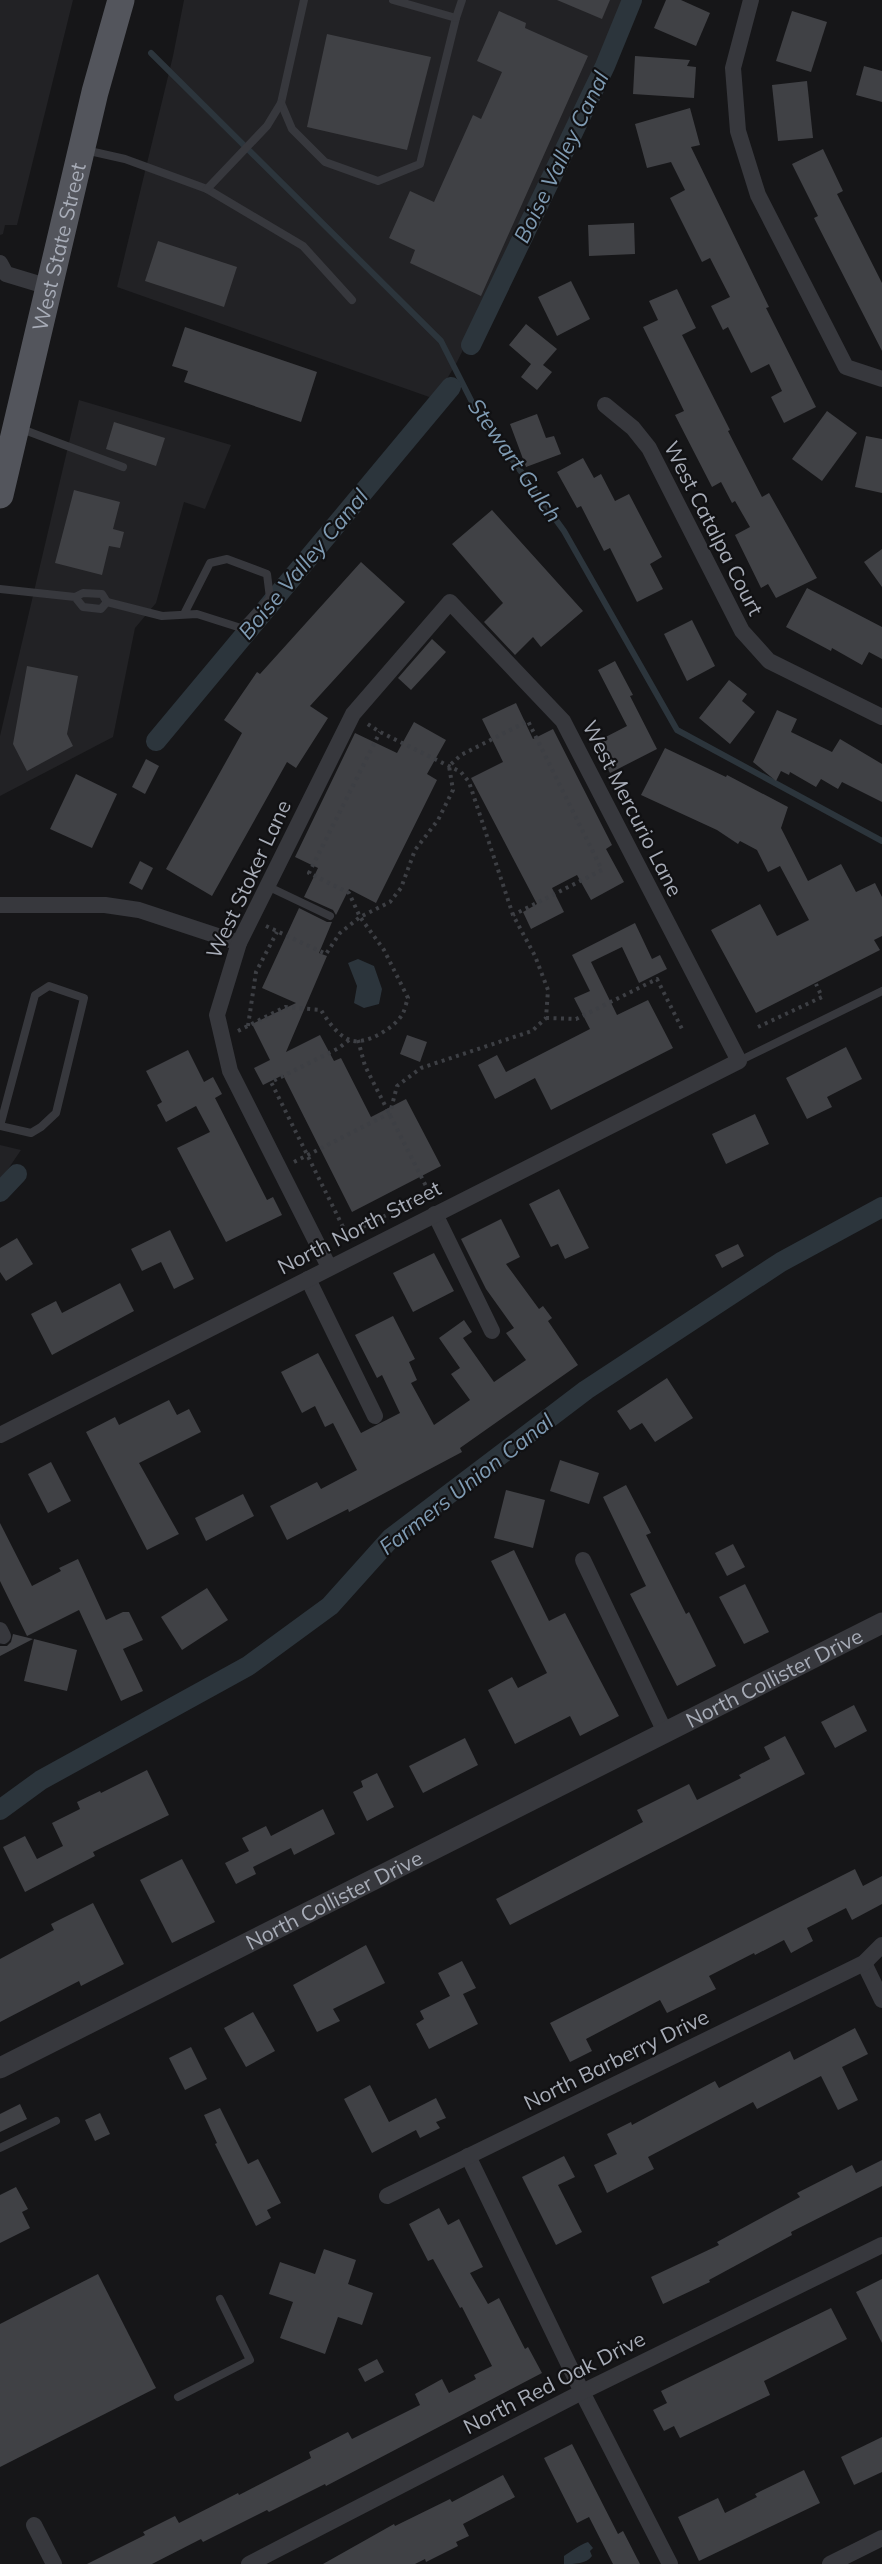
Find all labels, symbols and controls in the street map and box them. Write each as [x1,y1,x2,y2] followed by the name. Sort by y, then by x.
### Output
[507,66,615,247] water label: Boise Valley Canal
[26,160,91,334] street label: West State Street
[462,393,568,527] water label: Stewart Gulch
[659,436,769,620] street label: West Catalpa Court
[232,483,375,645] water label: Boise Valley Canal
[577,716,689,900] street label: West Mercurio Lane
[200,796,296,962] street label: West Stoker Lane
[273,1175,445,1279] street label: North North Street
[373,1407,559,1561] water label: Farmers Union Canal
[681,1622,867,1733] street label: North Collister Drive
[241,1844,427,1955] street label: North Collister Drive
[519,2003,713,2115] street label: North Barberry Drive
[459,2325,649,2439] street label: North Red Oak Drive

